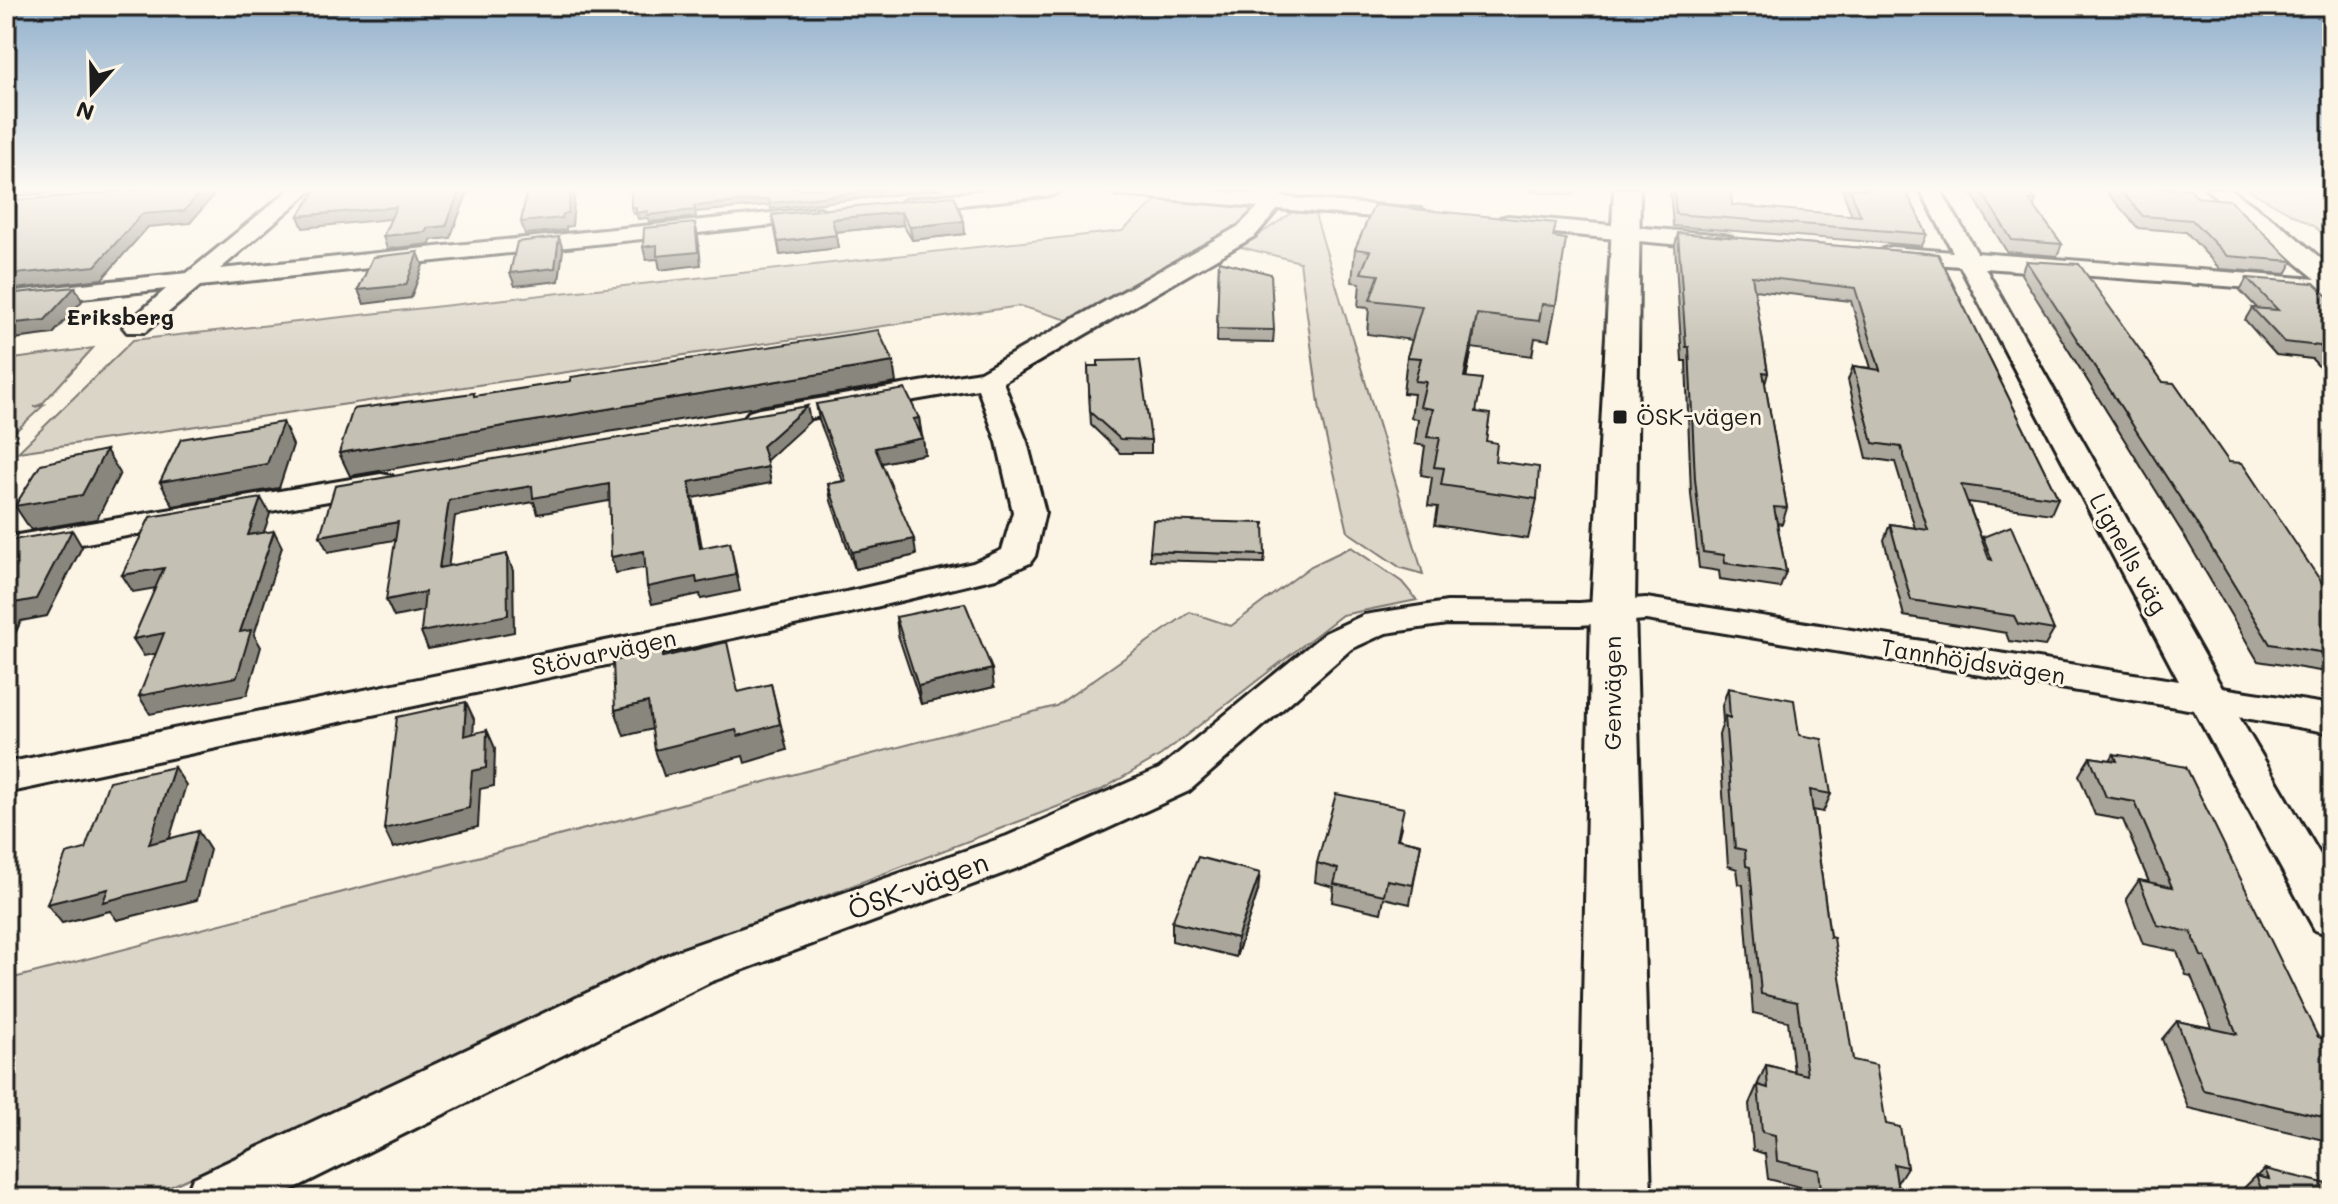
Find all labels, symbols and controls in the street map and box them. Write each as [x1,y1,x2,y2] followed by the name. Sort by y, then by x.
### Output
[52,52,132,132] north arrow
[72,95,98,128] text: N
[66,302,174,331] district label: Eriksberg
[1636,400,1762,431] place label: ÖSK-vägen
[1611,408,1629,426] marker: ÖSK-vägen
[2083,487,2175,619] street label: Lignells väg
[529,621,679,682] street label: Stövarvägen
[1879,631,2068,690] street label: Tannhöjdsvägen
[1596,636,1627,750] street label: Genvägen
[842,843,993,927] street label: ÖSK-vägen

